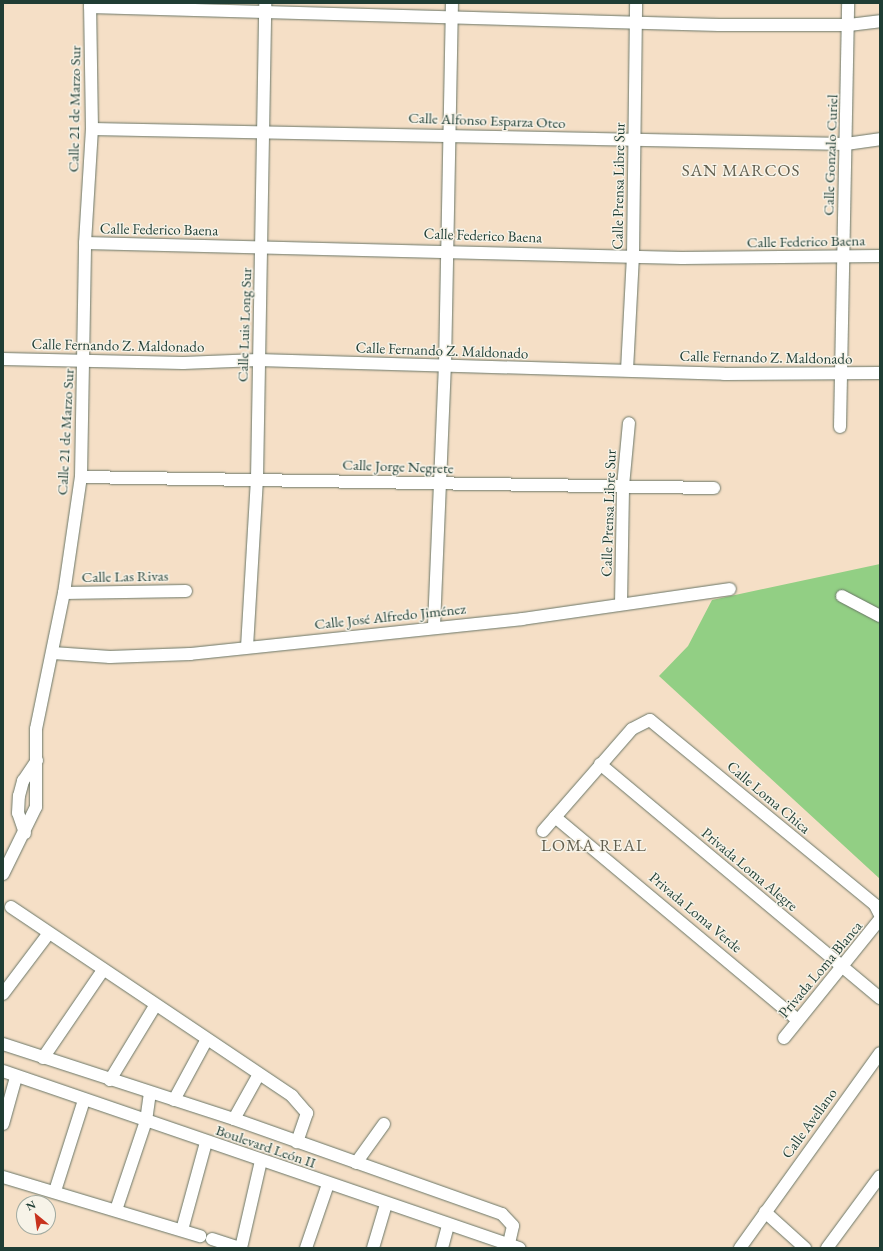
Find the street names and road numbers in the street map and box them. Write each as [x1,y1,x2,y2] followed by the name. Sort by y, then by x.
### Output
[64,46,84,172] street label: Calle 21 de Marzo Sur
[819,94,841,216] street label: Calle Gonzalo Curiel
[408,108,566,132] street label: Calle Alfonso Esparza Oteo
[608,122,628,250] street label: Calle Prensa Libre Sur
[100,219,218,239] street label: Calle Federico Baena
[423,224,543,246] street label: Calle Federico Baena
[747,231,865,251] street label: Calle Federico Baena
[233,268,255,382] street label: Calle Luis Long Sur
[31,334,205,356] street label: Calle Fernando Z. Maldonado
[355,338,529,362] street label: Calle Fernando Z. Maldonado
[679,346,853,368] street label: Calle Fernando Z. Maldonado
[53,368,77,496] street label: Calle 21 de Marzo Sur
[597,449,619,577] street label: Calle Prensa Libre Sur
[342,455,454,477] street label: Calle Jorge Negrete
[81,566,169,586] street label: Calle Las Rivas
[313,599,467,633] street label: Calle José Alfredo Jiménez
[724,757,814,837] street label: Calle Loma Chica
[698,824,802,914] street label: Privada Loma Alegre
[646,868,746,956] street label: Privada Loma Verde
[774,917,866,1021] street label: Privada Loma Blanca
[777,1084,841,1162] street label: Calle Avellano
[214,1120,318,1172] street label: Boulevard León II

